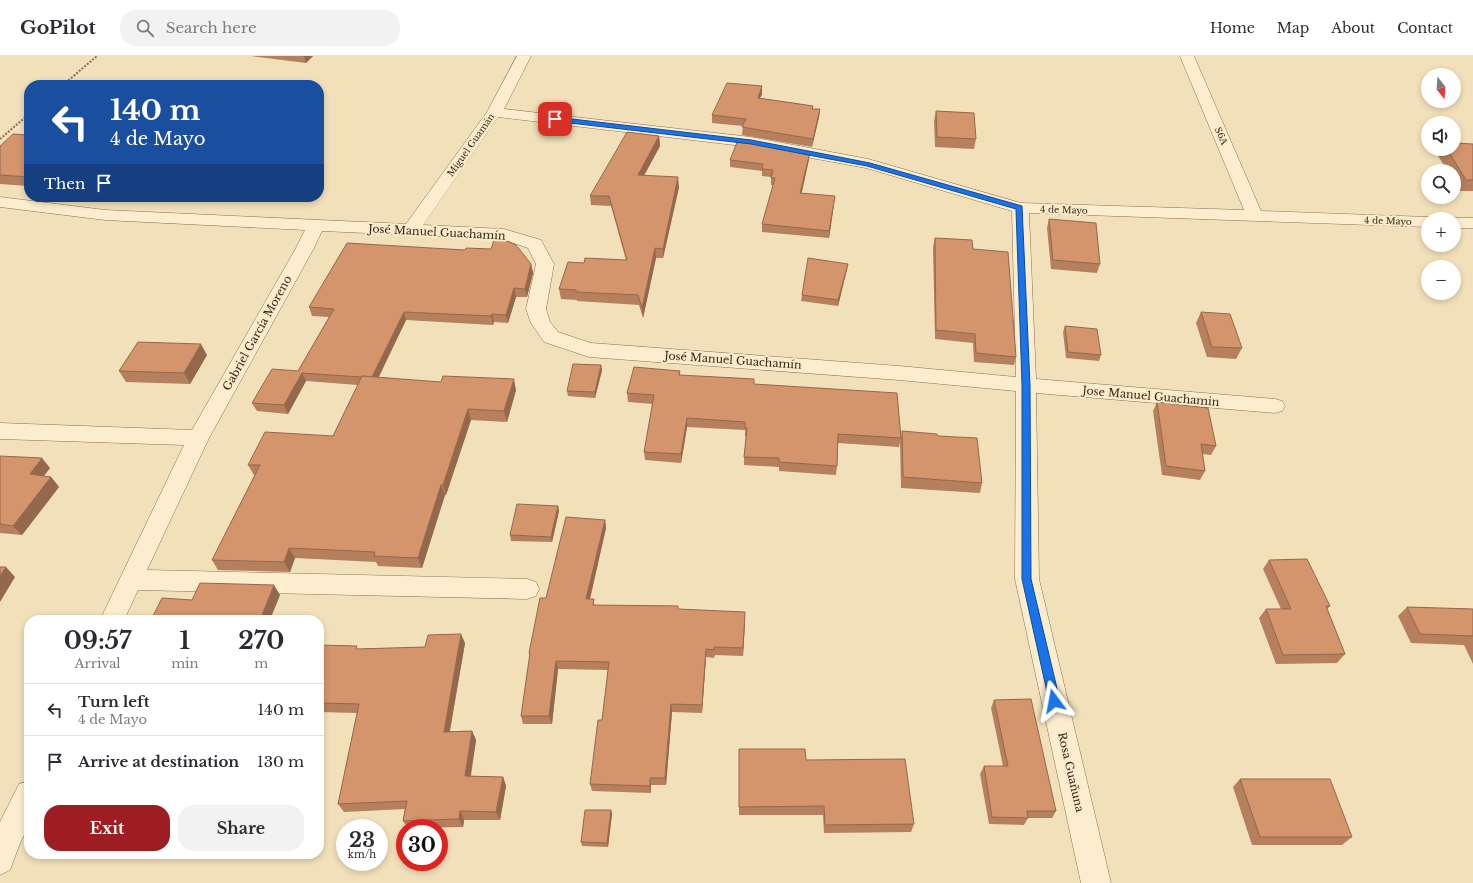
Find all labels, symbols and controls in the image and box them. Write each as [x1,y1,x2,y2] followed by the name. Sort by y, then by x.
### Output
[120,10,400,46] search box
[20,16,96,39] text: GoPilot
[134,17,156,39] icon: search
[166,18,257,37] text: Search here
[1210,19,1255,37] text: Home
[1277,19,1309,37] text: Map
[1331,19,1375,37] text: About
[1397,19,1453,37] text: Contact
[1421,68,1461,108] north arrow
[1421,68,1461,300] map controls
[110,93,200,128] text: 140 m
[44,96,96,148] icon: left
[538,102,572,136] pin
[544,108,566,130] icon: arrive
[445,111,497,178] street label: Miguel Guamán
[1421,116,1461,156] button: sound
[1213,125,1231,147] street label: S6A
[110,128,205,150] text: 4 de Mayo
[1421,164,1461,204] button: search
[93,172,115,194] icon: arrive
[44,174,85,193] text: Then
[1040,203,1088,216] street label: 4 de Mayo
[1421,212,1461,252] button: +
[1364,214,1412,227] street label: 4 de Mayo
[366,221,506,243] street label: José Manuel Guachamín
[1421,260,1461,300] button: −
[219,273,295,393] street label: Gabriel García Moreno
[662,348,802,372] street label: José Manuel Guachamín
[1080,383,1221,409] street label: Jose Manuel Guachamin
[64,626,131,655] text: 09:57
[180,626,190,655] text: 1
[238,626,284,655] text: 270
[75,655,121,672] text: Arrival
[171,655,198,672] text: min
[254,655,268,672] text: m
[1033,680,1075,722] position arrow
[78,692,149,711] text: Turn left
[44,699,66,721] icon: left
[257,700,304,719] text: 140 m
[78,711,147,728] text: 4 de Mayo
[1055,731,1087,814] street label: Rosa Guañuna
[44,751,66,773] icon: arrive
[78,752,239,771] text: Arrive at destination
[257,752,304,771] text: 130 m
[44,805,170,851] button: Exit
[178,805,304,851] button: Share
[396,819,448,871] speed limit sign: 30
[349,828,375,852] text: 23
[348,848,376,861] text: km/h

